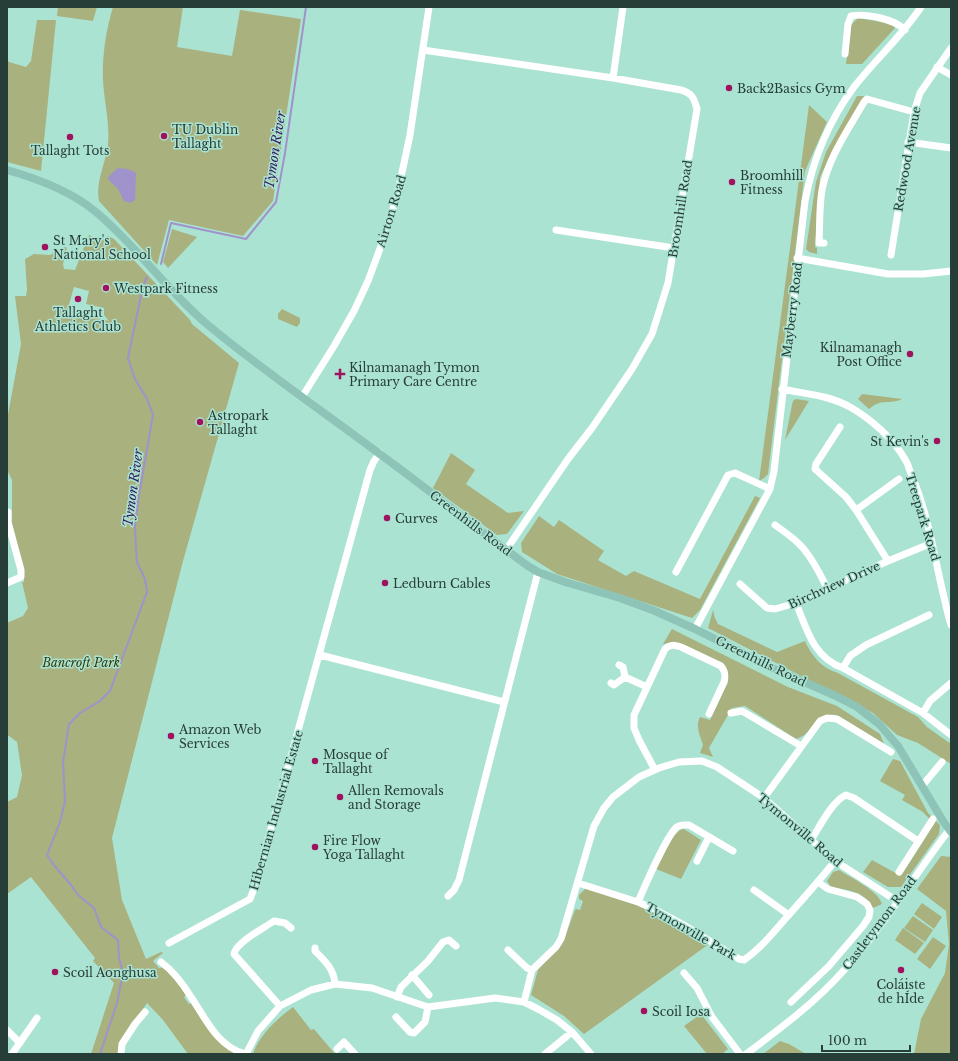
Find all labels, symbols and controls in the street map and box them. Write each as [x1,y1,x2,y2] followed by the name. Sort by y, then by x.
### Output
[737,81,846,96] place label: Back2Basics Gym
[724,83,734,93] marker: Back2Basics Gym
[890,105,924,213] street label: Redwood Avenue
[260,109,290,190] water label: Tymon River
[172,122,238,151] place label: TU Dublin Tallaght
[159,131,169,141] marker: TU Dublin Tallaght
[65,132,75,142] marker: Tallaght Tots
[31,143,109,158] place label: Tallaght Tots
[665,159,695,259] street label: Broomhill Road
[740,168,804,197] place label: Broomhill Fitness
[373,173,409,250] street label: Airton Road
[727,177,737,187] marker: Broomhill Fitness
[53,233,151,262] place label: St Mary's National School
[40,242,50,252] marker: St Mary's National School
[779,261,805,359] street label: Mayberry Road
[113,281,218,296] place label: Westpark Fitness
[101,283,111,293] marker: Westpark Fitness
[73,294,83,304] marker: Tallaght Athletics Club
[34,305,121,334] place label: Tallaght Athletics Club
[820,340,902,369] place label: Kilnamanagh Post Office
[905,349,915,359] marker: Kilnamanagh Post Office
[349,360,480,389] place label: Kilnamanagh Tymon Primary Care Centre
[334,368,346,380] marker: Kilnamanagh Tymon Primary Care Centre
[207,408,269,437] place label: Astropark Tallaght
[195,417,205,427] marker: Astropark Tallaght
[870,434,929,449] place label: St Kevin's
[932,436,942,446] marker: St Kevin's
[119,447,147,528] water label: Tymon River
[902,471,944,563] street label: Treepark Road
[427,487,515,559] street label: Greenhills Road
[395,511,438,526] place label: Curves
[382,513,392,523] marker: Curves
[786,558,882,612] street label: Birchview Drive
[393,576,490,591] place label: Ledburn Cables
[380,578,390,588] marker: Ledburn Cables
[713,633,809,689] street label: Greenhills Road
[41,655,120,670] park label: Bancroft Park
[178,722,262,751] place label: Amazon Web Services
[246,728,306,892] street label: Hibernian Industrial Estate
[166,731,176,741] marker: Amazon Web Services
[323,747,390,776] place label: Mosque of Tallaght
[310,756,320,766] marker: Mosque of Tallaght
[347,783,444,812] place label: Allen Removals and Storage
[754,790,846,870] street label: Tymonville Road
[335,792,345,802] marker: Allen Removals and Storage
[322,833,405,862] place label: Fire Flow Yoga Tallaght
[310,842,320,852] marker: Fire Flow Yoga Tallaght
[839,873,919,973] street label: Castletymon Road
[643,899,740,963] street label: Tymonville Park
[63,965,157,980] place label: Scoil Aonghusa
[896,965,906,975] marker: Coláiste de hÍde
[50,967,60,977] marker: Scoil Aonghusa
[877,977,926,1006] place label: Coláiste de hÍde
[652,1004,710,1019] place label: Scoil Iosa
[639,1006,649,1016] marker: Scoil Iosa
[822,1027,910,1053] scale bar
[828,1033,867,1048] text: 100 m

